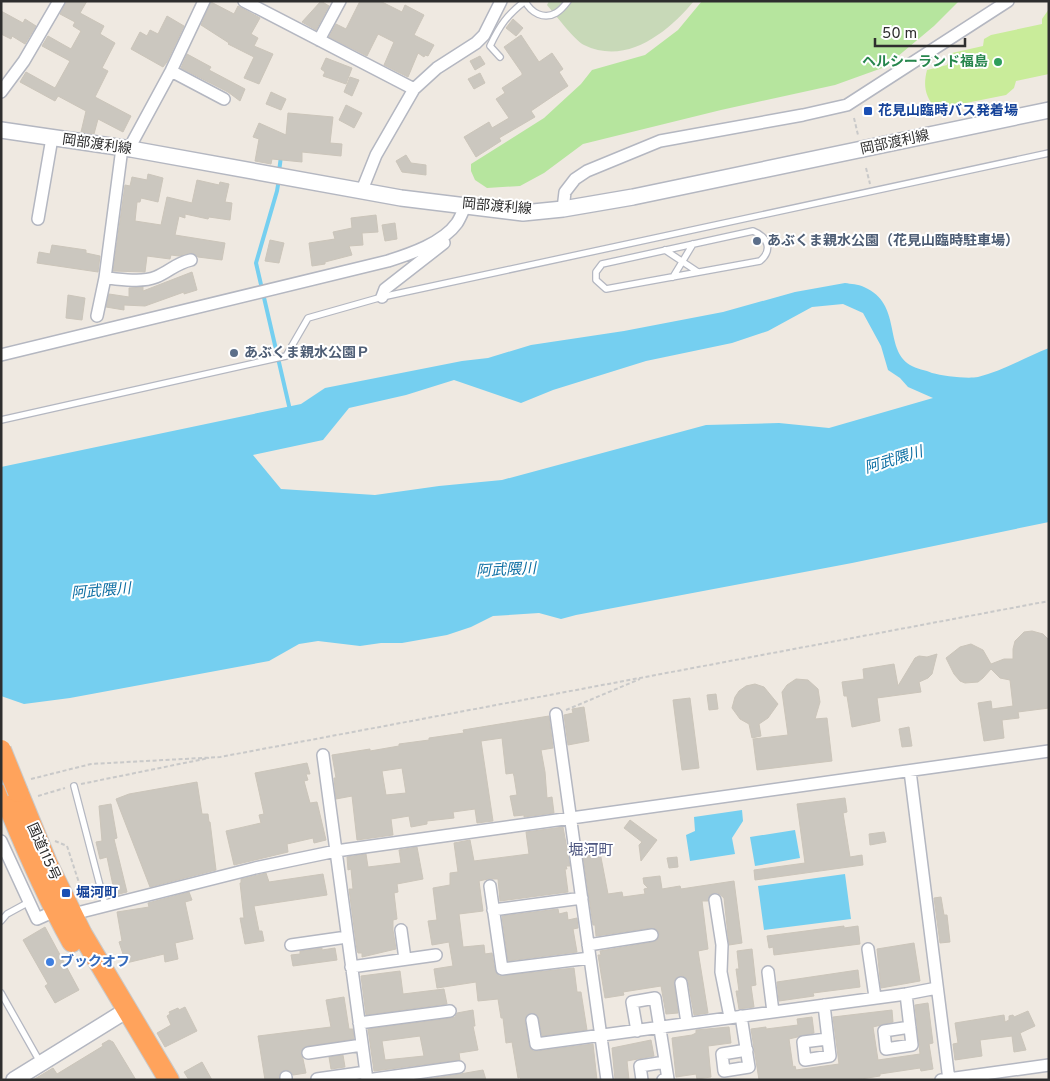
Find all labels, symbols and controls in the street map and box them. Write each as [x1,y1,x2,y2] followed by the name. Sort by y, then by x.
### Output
[875,15,965,47] scale bar
[882,25,917,44] text: 50 m
[862,54,988,71] place label: ヘルシーランド福島
[992,56,1004,68] marker: ヘルシーランド福島
[878,103,1018,120] place label: 花見山臨時バス発着場
[862,105,874,117] marker: 花見山臨時バス発着場
[859,127,931,159] street label: 岡部渡利線
[61,132,133,158] street label: 岡部渡利線
[461,195,533,219] street label: 岡部渡利線
[767,232,1019,250] place label: あぶくま親水公園（花見山臨時駐車場）
[751,235,763,247] marker: あぶくま親水公園（花見山臨時駐車場）
[244,345,370,362] place label: あぶくま親水公園Ｐ
[228,347,240,359] marker: あぶくま親水公園Ｐ
[863,443,927,479] water label: 阿武隈川
[476,560,538,582] water label: 阿武隈川
[70,580,134,604] water label: 阿武隈川
[23,821,63,883] street label: 国道115号
[568,842,614,861] district label: 堀河町
[76,885,118,902] place label: 堀河町
[60,887,72,899] marker: 堀河町
[60,953,130,971] place label: ブックオフ
[44,956,56,968] marker: ブックオフ

